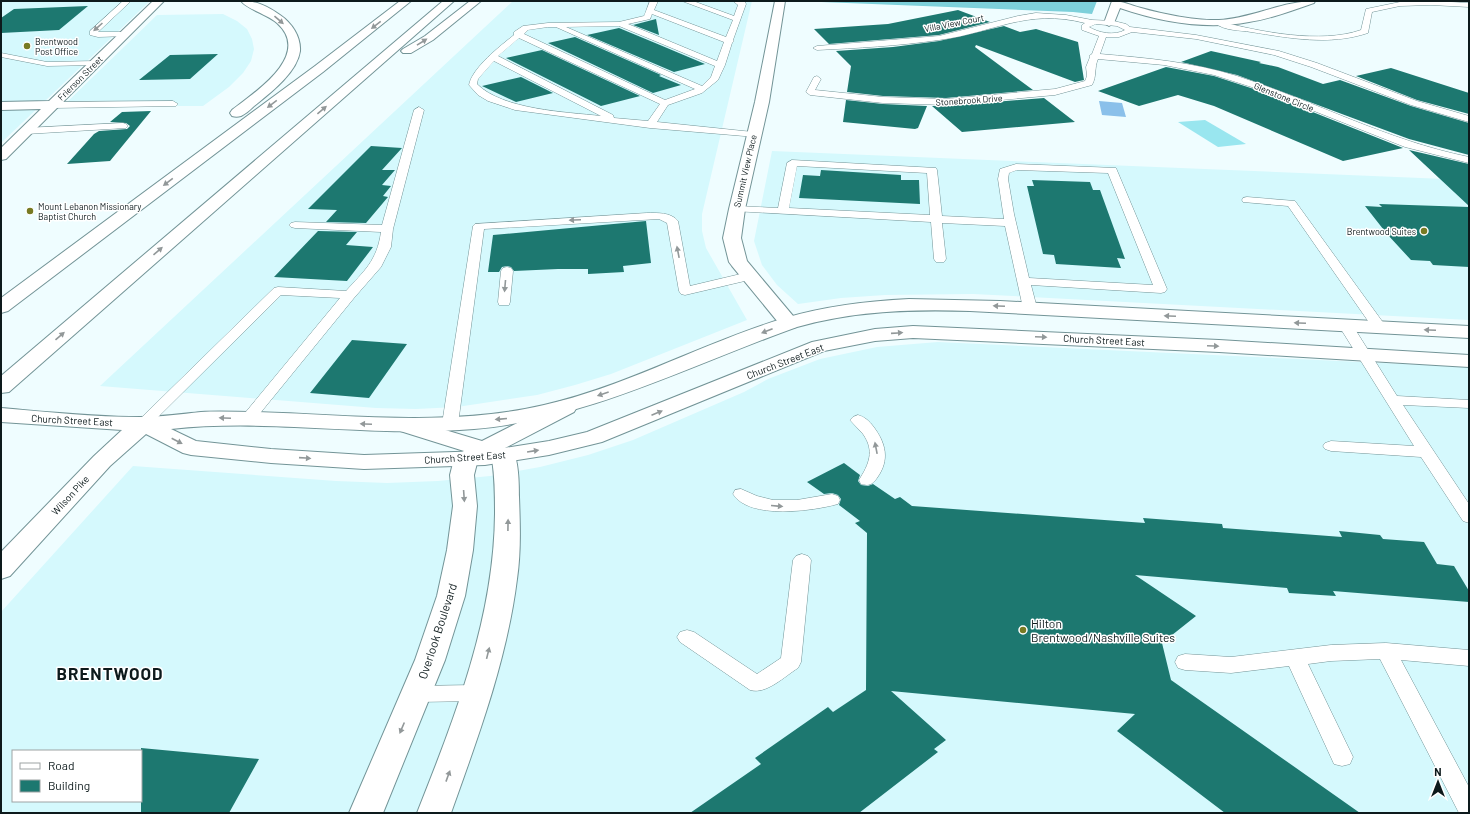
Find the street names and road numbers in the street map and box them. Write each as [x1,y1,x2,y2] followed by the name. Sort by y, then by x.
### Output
[923,12,985,34] street label: Villa View Court
[55,53,105,103] street label: Frierson Street
[1252,80,1316,114] street label: Glenstone Circle
[935,92,1003,108] street label: Stonebrook Drive
[731,133,759,208] street label: Summit View Place
[1063,332,1146,348] street label: Church Street East
[745,341,826,381] street label: Church Street East
[31,412,114,428] street label: Church Street East
[424,448,507,466] street label: Church Street East
[49,473,91,517] street label: Wilson Pike
[415,581,459,681] street label: Overlook Boulevard

